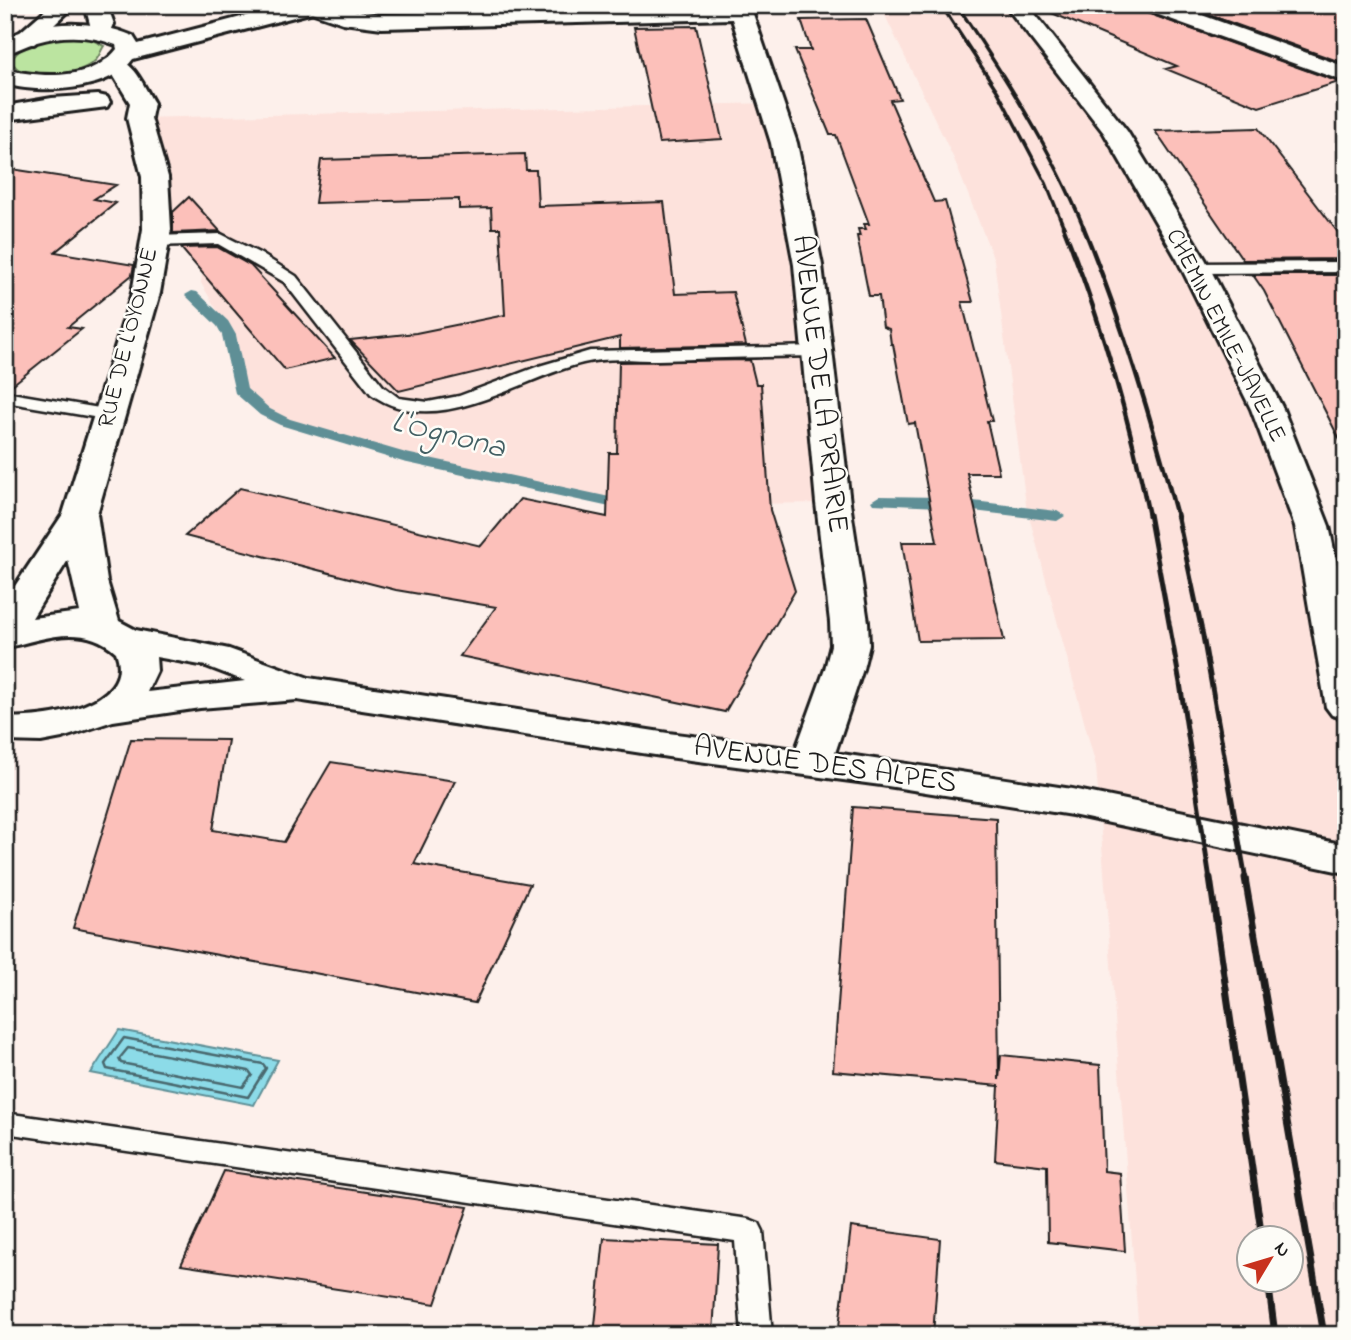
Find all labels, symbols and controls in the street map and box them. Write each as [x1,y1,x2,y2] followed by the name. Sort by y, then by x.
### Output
[1156,223,1294,449] street label: CHEMIN EMILE-JAVELLE
[779,232,859,536] street label: AVENUE DE LA PRAIRIE
[90,244,168,432] street label: RUE DE L'OYONNE
[386,399,511,473] water label: L'Ognona
[691,726,959,806] street label: AVENUE DES ALPES
[1236,1224,1306,1294] north arrow
[1267,1237,1296,1264] text: N

